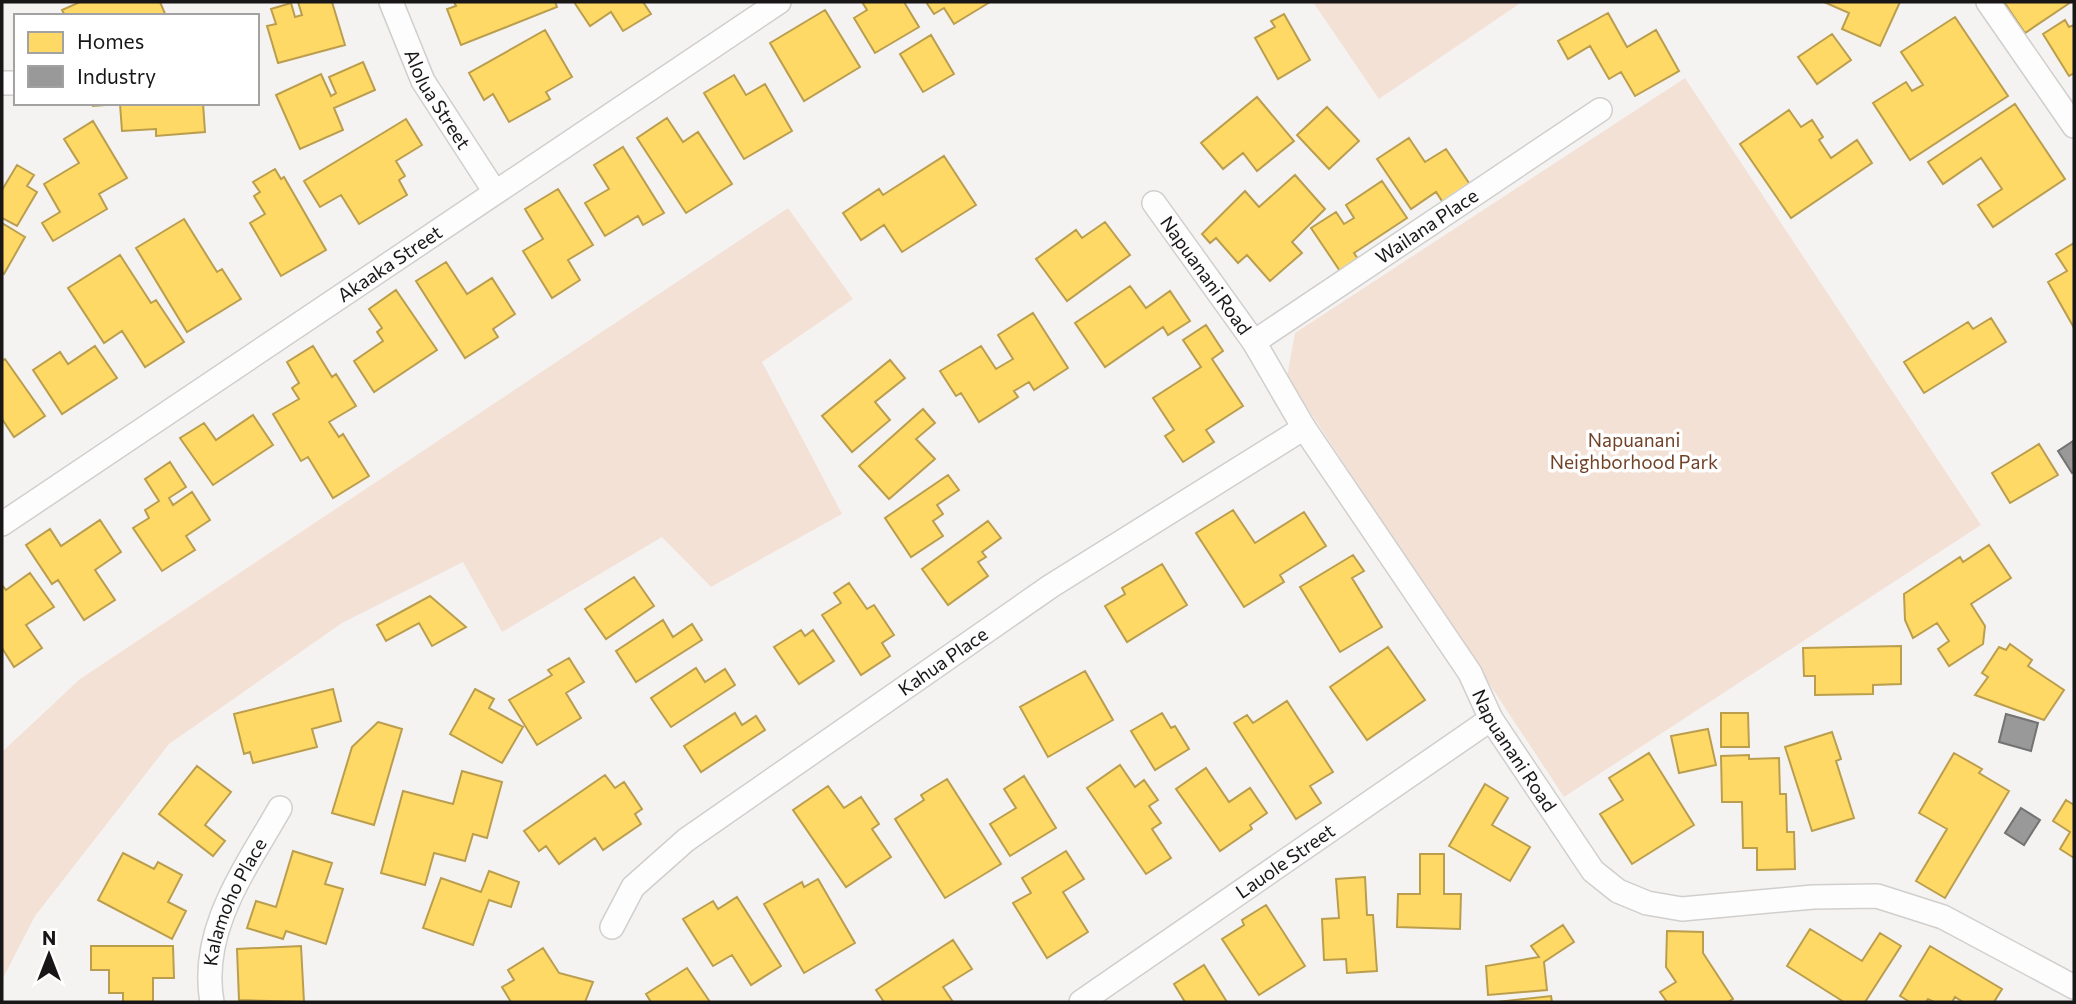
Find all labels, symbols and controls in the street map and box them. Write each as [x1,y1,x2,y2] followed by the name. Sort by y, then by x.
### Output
[14,14,259,105] legend
[77,28,144,53] text: Homes
[400,46,476,153] street label: Alolua Street
[77,63,156,88] text: Industry
[1371,183,1482,268] street label: Wailana Place
[1156,211,1257,339] street label: Napuanani Road
[333,220,446,306] street label: Akaaka Street
[1550,428,1718,473] park label: Napuanani Neighborhood Park
[893,622,992,700] street label: Kahua Place
[1468,685,1562,816] street label: Napuanani Road
[1231,818,1339,903] street label: Lauole Street
[198,833,271,967] street label: Kalamoho Place
[14,920,84,990] north arrow
[42,926,56,949] text: N

